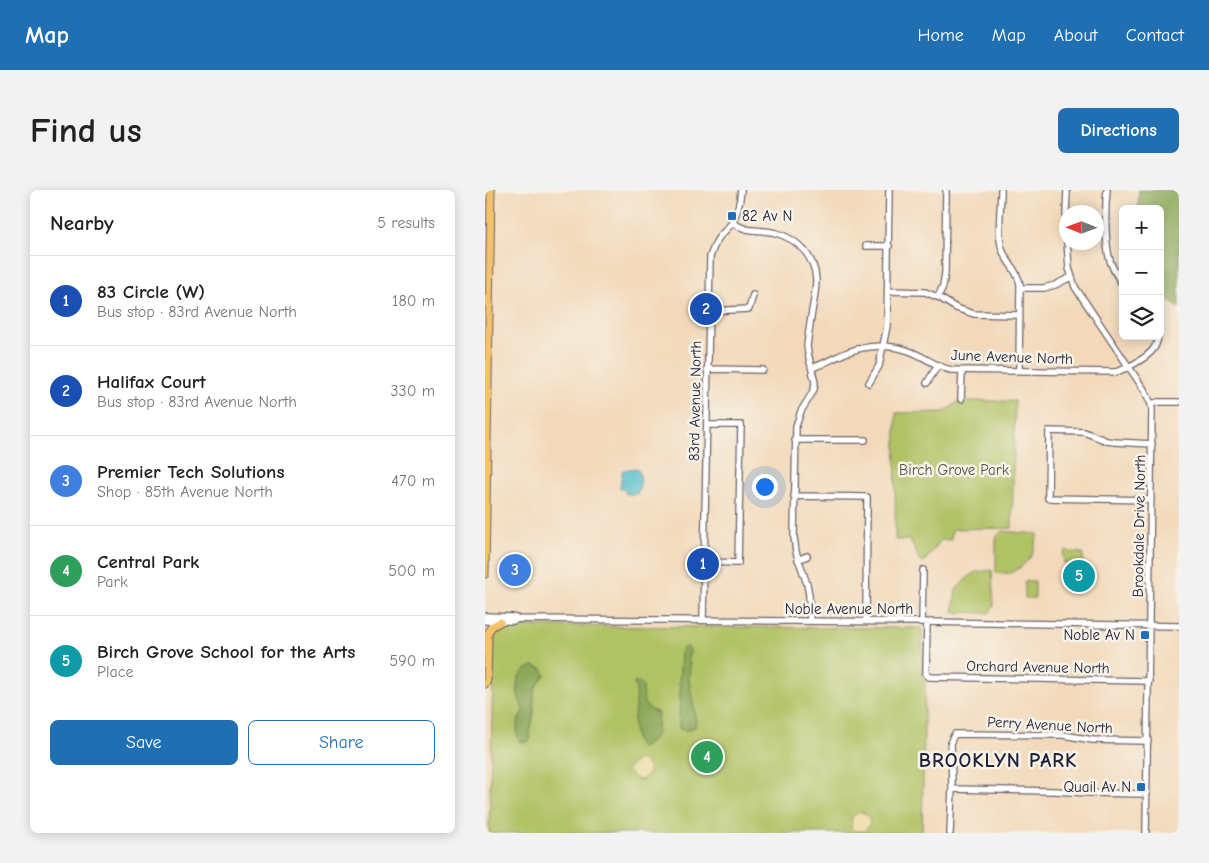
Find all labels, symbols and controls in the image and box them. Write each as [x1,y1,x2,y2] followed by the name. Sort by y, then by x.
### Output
[25,21,69,49] text: Map
[917,25,964,46] text: Home
[992,25,1026,46] text: Map
[1054,25,1098,46] text: About
[1126,25,1184,46] text: Contact
[1058,108,1179,153] button: Directions
[30,110,142,151] text: Find us
[1059,205,1104,250] north arrow
[1119,205,1164,340] map controls
[1119,205,1164,250] button: +
[742,207,792,225] place label: 82 Av N
[726,210,738,222] marker: 82 Av N
[50,211,114,235] text: Nearby
[377,214,435,232] text: 5 results
[1119,250,1164,295] button: −
[97,281,205,303] text: 83 Circle (W)
[690,290,722,328] pin: 2
[63,292,69,310] text: 1
[392,292,435,310] text: 180 m
[1119,295,1164,340] button: layers
[97,303,297,321] text: Bus stop · 83rd Avenue North
[685,341,705,461] street label: 83rd Avenue North
[951,346,1073,368] street label: June Avenue North
[97,371,206,393] text: Halifax Court
[62,382,70,400] text: 2
[390,382,435,400] text: 330 m
[97,393,297,411] text: Bus stop · 83rd Avenue North
[1129,455,1149,597] street label: Brookdale Drive North
[97,461,285,483] text: Premier Tech Solutions
[899,461,1010,479] park label: Birch Grove Park
[62,472,70,490] text: 3
[391,472,435,490] text: 470 m
[752,474,778,500] your location
[97,483,273,501] text: Shop · 85th Avenue North
[687,545,719,583] pin: 1
[97,551,199,573] text: Central Park
[499,551,531,589] pin: 3
[1063,557,1095,595] pin: 5
[62,562,70,580] text: 4
[388,562,435,580] text: 500 m
[97,573,128,591] text: Park
[785,600,913,618] street label: Noble Avenue North
[1063,626,1135,644] place label: Noble Av N
[1139,629,1151,641] marker: Noble Av N
[97,641,355,663] text: Birch Grove School for the Arts
[62,652,70,670] text: 5
[390,652,435,670] text: 590 m
[966,657,1110,677] street label: Orchard Avenue North
[97,663,133,681] text: Place
[987,713,1113,737] street label: Perry Avenue North
[50,720,238,765] button: Save
[248,720,435,765] button: Share
[691,738,723,776] pin: 4
[919,749,1077,772] district label: BROOKLYN PARK
[1063,778,1131,796] place label: Quail Av N
[1135,781,1147,793] marker: Quail Av N

